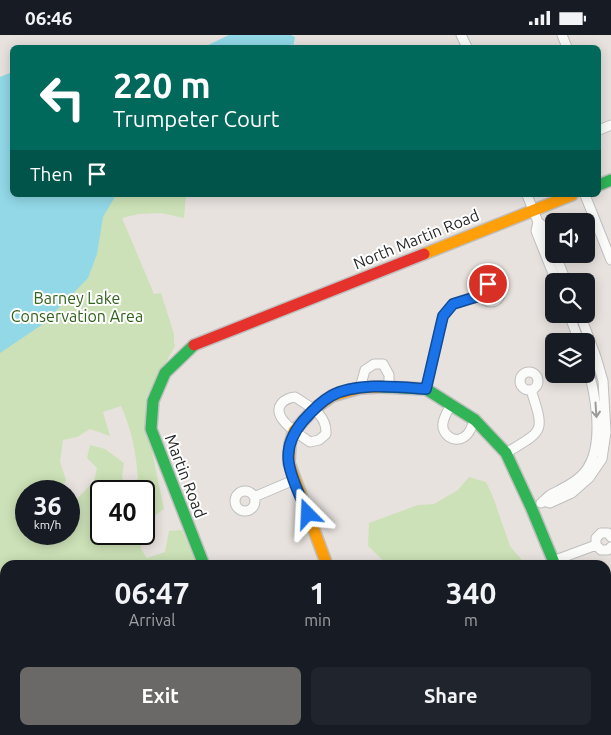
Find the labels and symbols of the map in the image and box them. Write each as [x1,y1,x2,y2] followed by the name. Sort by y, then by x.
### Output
[351,206,481,272] street label: North Martin Road
[467,263,509,305] pin
[11,289,143,325] park label: Barney Lake Conservation Area
[591,402,600,418] one-way arrow
[162,432,210,520] street label: Martin Road
[90,480,155,545] speed limit sign: 40
[281,487,333,539] position arrow

